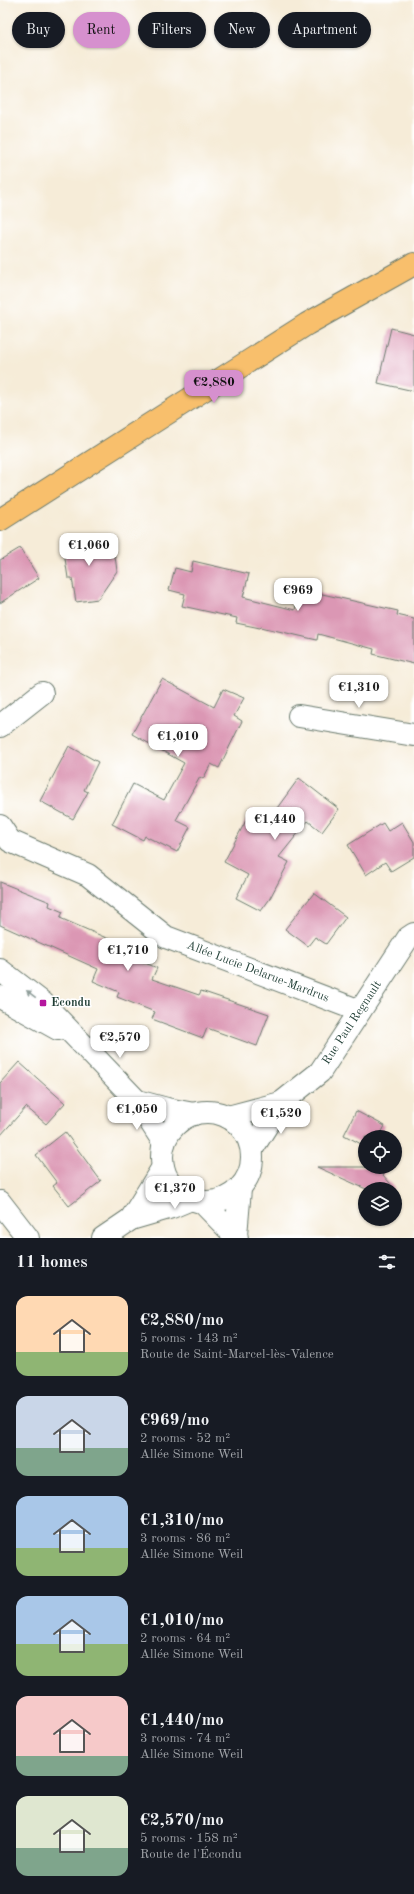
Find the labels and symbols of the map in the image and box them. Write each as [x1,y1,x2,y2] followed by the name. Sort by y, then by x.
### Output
[181,370,247,404] pin: €2,880
[56,533,122,567] pin: €1,060
[274,578,322,612] pin: €969
[326,675,392,709] pin: €1,310
[145,724,211,758] pin: €1,010
[242,807,308,841] pin: €1,440
[95,938,161,972] pin: €1,710
[185,939,331,1005] street label: Allée Lucie Delarue-Mardrus
[321,979,384,1067] street label: Rue Paul Regnault
[26,990,37,998] one-way arrow
[51,997,91,1009] place label: Econdu
[38,998,48,1008] marker: Econdu
[87,1025,153,1059] pin: €2,570
[104,1097,170,1131] pin: €1,050
[248,1101,314,1135] pin: €1,520
[142,1176,208,1210] pin: €1,370

